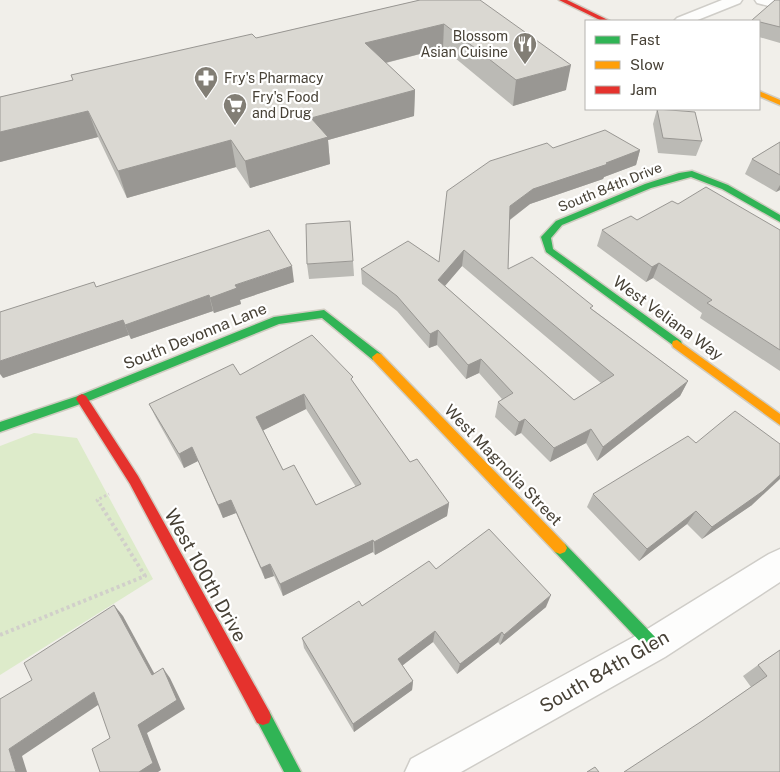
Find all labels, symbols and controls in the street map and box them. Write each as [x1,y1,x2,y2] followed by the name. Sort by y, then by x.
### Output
[585,20,760,110] legend
[421,28,508,60] place label: Blossom Asian Cuisine
[512,31,538,65] restaurant icon: Blossom Asian Cuisine
[630,31,660,48] text: Fast
[630,56,665,73] text: Slow
[193,65,219,99] pharmacy icon: Fry's Pharmacy
[224,70,324,86] place label: Fry's Pharmacy
[630,81,657,98] text: Jam
[252,89,319,121] place label: Fry's Food and Drug
[222,92,248,126] supermarket icon: Fry's Food and Drug
[556,159,664,215] street label: South 84th Drive
[609,272,727,364] street label: West Veliana Way
[121,299,269,373] street label: South Devonna Lane
[440,401,566,529] street label: West Magnolia Street
[160,505,252,645] street label: West 100th Drive
[535,625,673,717] street label: South 84th Glen

